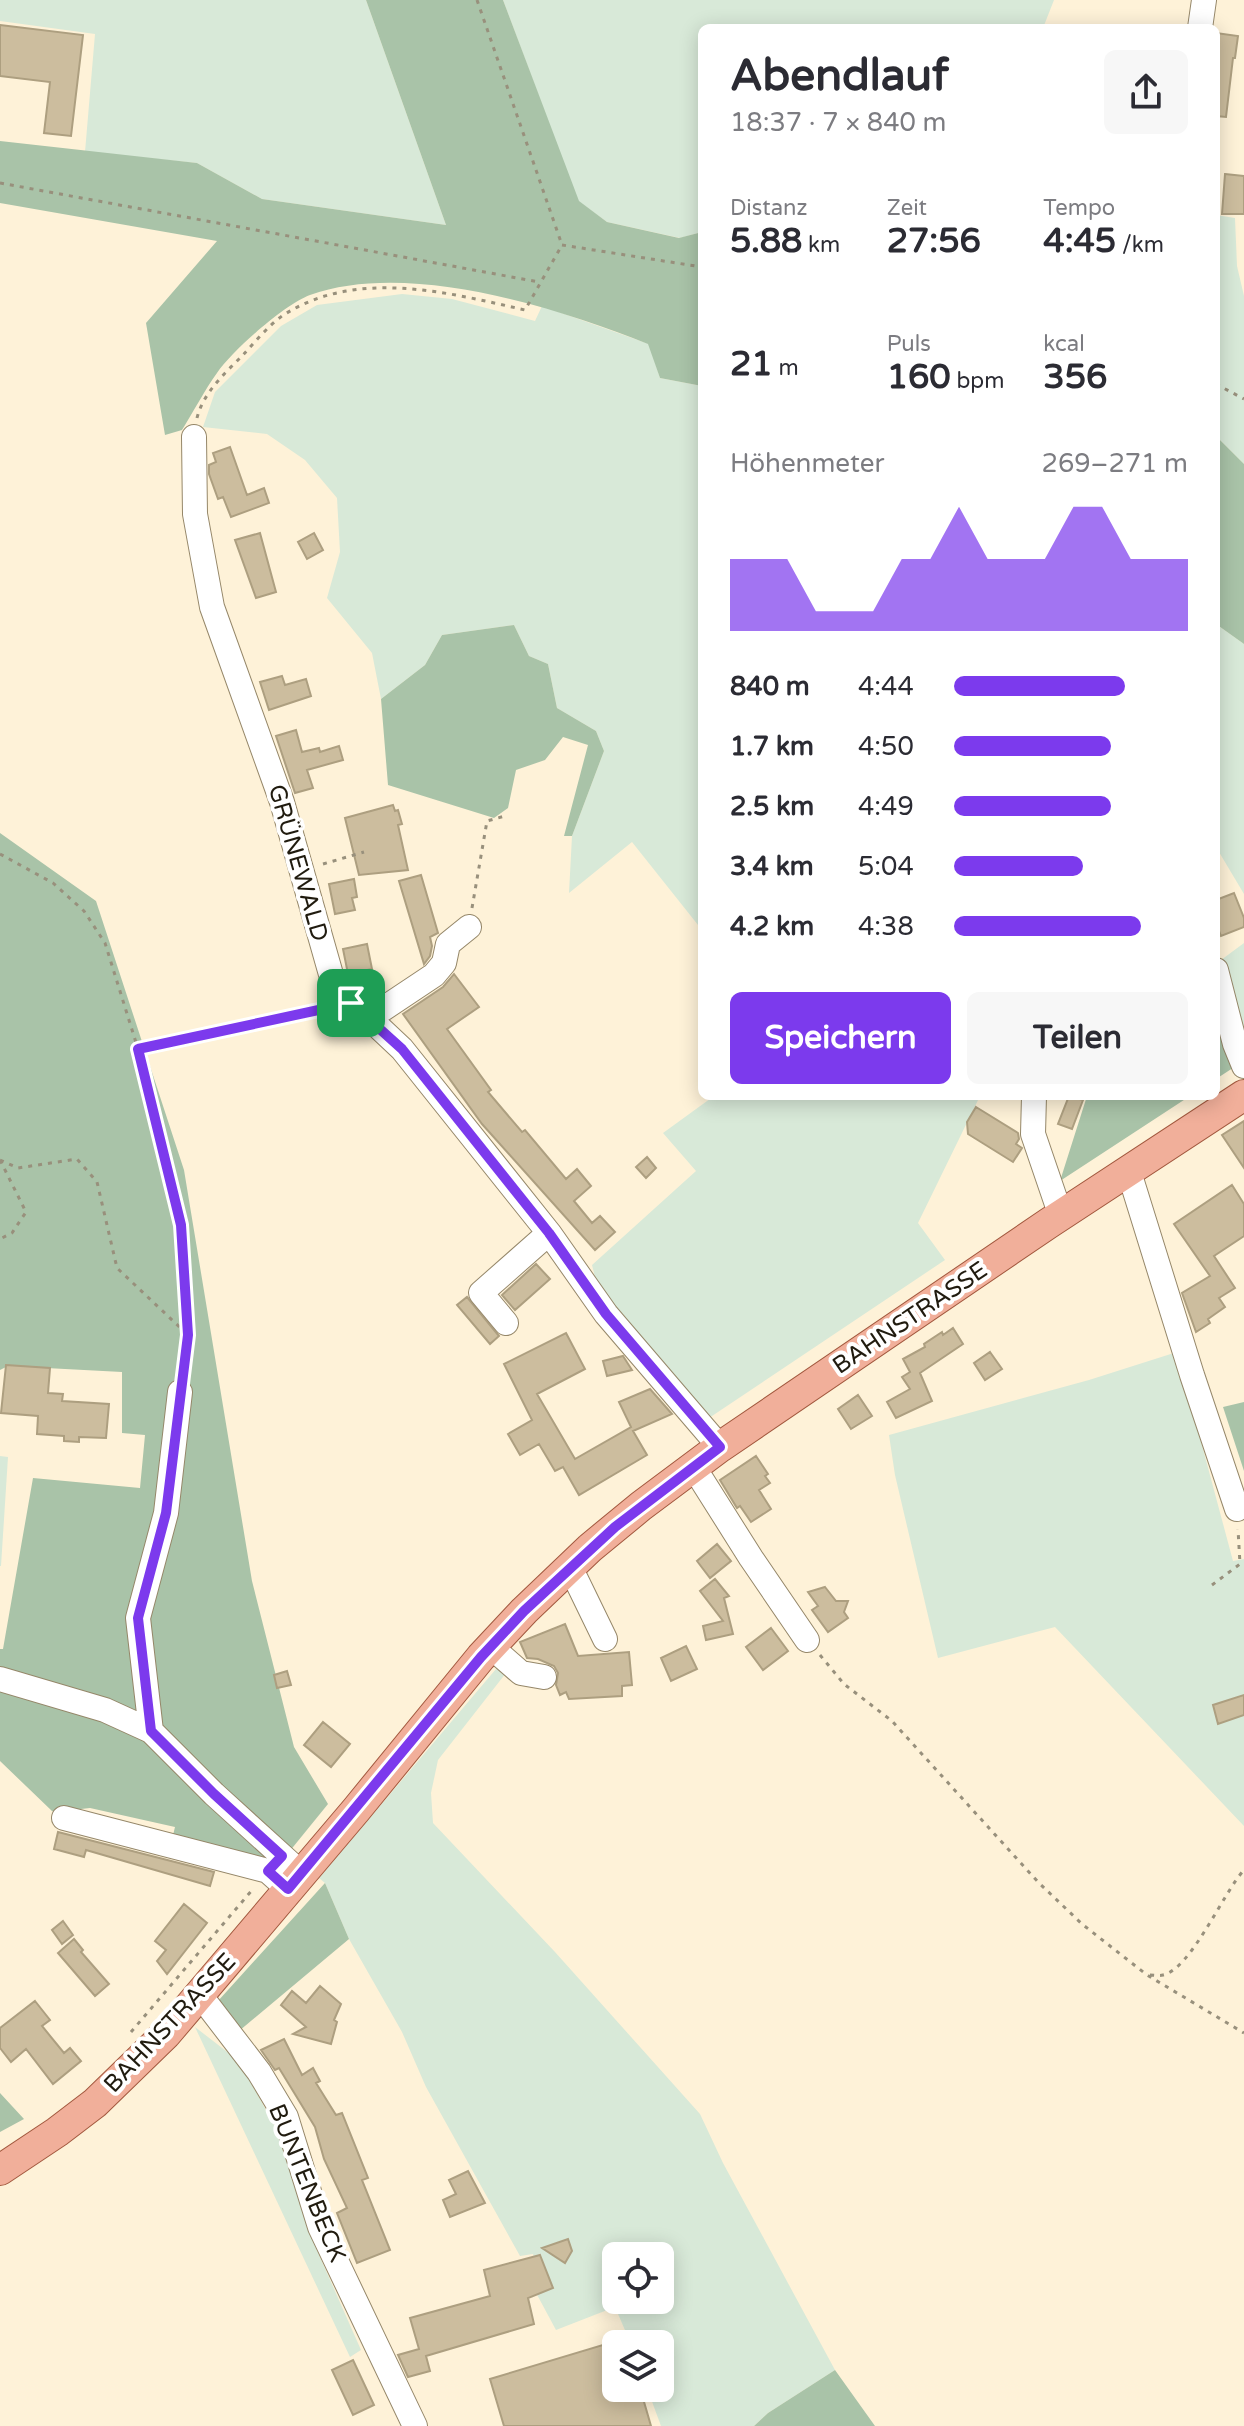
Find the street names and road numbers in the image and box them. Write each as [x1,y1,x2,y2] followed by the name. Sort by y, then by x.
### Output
[262,781,334,945] street label: GRÜNEWALD
[827,1256,993,1380] street label: BAHNSTRASSE
[98,1947,242,2099] street label: BAHNSTRASSE
[262,2100,352,2266] street label: BUNTENBECK

